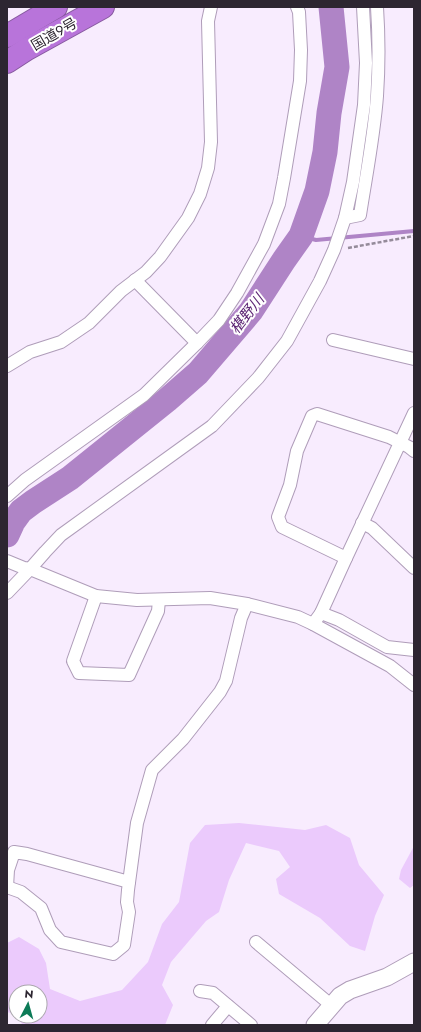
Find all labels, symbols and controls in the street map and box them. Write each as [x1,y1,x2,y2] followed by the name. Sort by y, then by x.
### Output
[27,13,81,55] street label: 国道9号
[224,288,271,339] water label: 椹野川
[8,984,48,1024] north arrow
[24,986,34,1002] text: N

